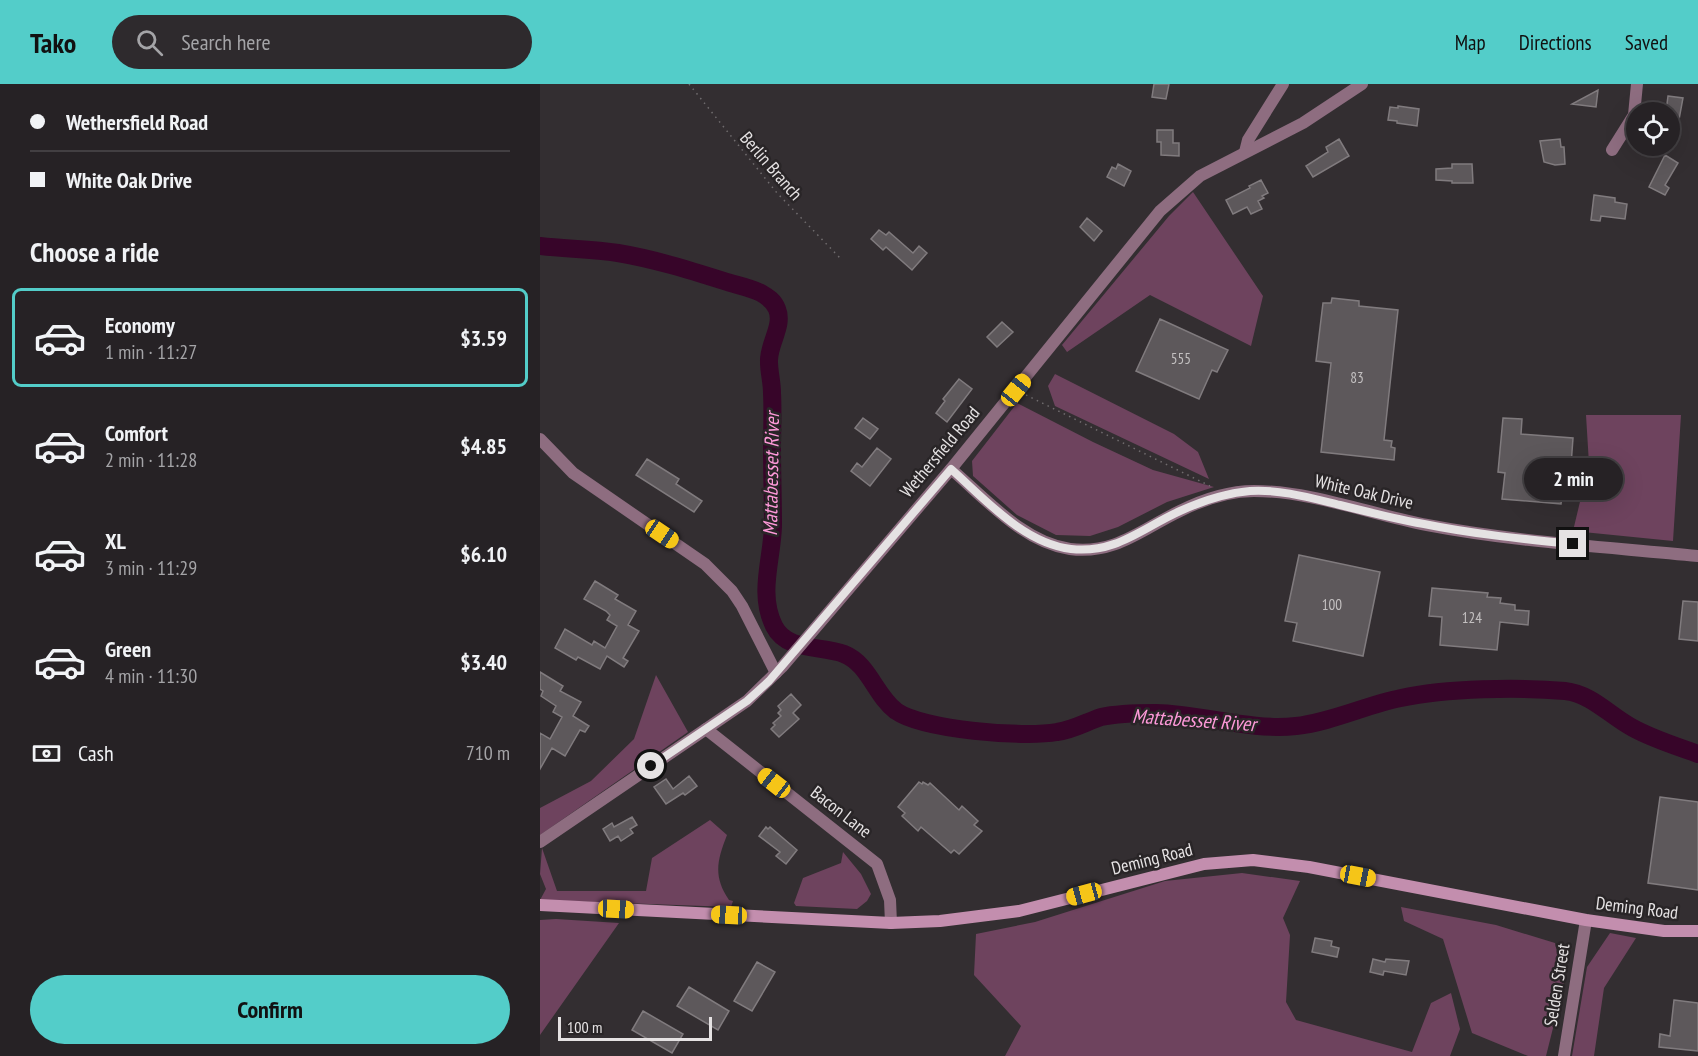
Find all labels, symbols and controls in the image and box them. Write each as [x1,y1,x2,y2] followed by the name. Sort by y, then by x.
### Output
[112,15,532,69] search box
[30,24,76,61] text: Tako
[133,26,166,59] icon: search
[181,28,271,56] text: Search here
[1455,29,1486,56] text: Map
[1519,29,1592,56] text: Directions
[1625,29,1668,56] text: Saved
[1626,102,1680,156] map controls
[1626,102,1680,156] button: locate
[66,108,208,136] text: Wethersfield Road
[735,127,807,205] street label: Berlin Branch
[66,166,192,194] text: White Oak Drive
[30,235,159,269] text: Choose a ride
[33,311,87,365] icon: car
[105,311,175,339] text: Economy
[460,324,507,352] text: $3.59
[105,339,197,365] text: 1 min · 11:27
[1171,349,1191,368] house number: 555
[1350,368,1364,387] house number: 83
[998,370,1034,410] car
[895,401,984,502] street label: Wethersfield Road
[757,409,785,536] water label: Mattabesset River
[33,419,87,473] icon: car
[105,419,168,447] text: Comfort
[460,432,507,460] text: $4.85
[105,447,197,473] text: 2 min · 11:28
[1524,457,1622,499] callout: 2 min
[1553,466,1594,492] text: 2 min
[1313,469,1415,514] street label: White Oak Drive
[642,516,682,552] car
[33,527,87,581] icon: car
[105,527,126,555] text: XL
[1559,530,1586,557] route end
[460,540,507,568] text: $6.10
[105,555,197,581] text: 3 min · 11:29
[1322,595,1342,614] house number: 100
[1462,608,1482,627] house number: 124
[33,635,87,689] icon: car
[105,635,151,663] text: Green
[460,648,507,676] text: $3.40
[105,663,197,689] text: 4 min · 11:30
[1131,703,1259,737] water label: Mattabesset River
[30,737,63,770] icon: cash
[78,739,114,767] text: Cash
[466,740,510,766] text: 710 m
[637,752,664,779] route start
[754,765,794,801] car
[806,781,876,843] street label: Bacon Lane
[1109,837,1195,880] street label: Deming Road
[1339,864,1377,888] car
[1064,881,1104,907] car
[1595,891,1680,924] street label: Deming Road
[598,899,634,919] car
[711,905,747,925] car
[1539,942,1574,1028] street label: Selden Street
[30,975,510,1044] button: Confirm
[558,1014,712,1042] scale bar
[567,1017,602,1037] text: 100 m

